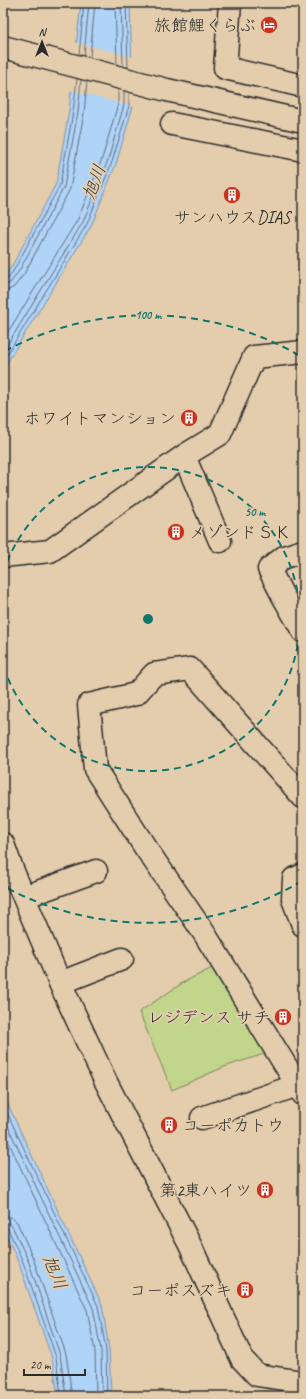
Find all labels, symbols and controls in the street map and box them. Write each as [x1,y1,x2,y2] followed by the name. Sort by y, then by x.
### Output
[154,15,256,36] place label: 旅館鯉くらぶ
[259,15,279,35] hotel icon: 旅館鯉くらぶ
[22,22,62,62] north arrow
[39,25,48,39] text: N
[77,161,111,203] water label: 旭川
[222,185,242,205] building icon: サンハウスDIAS
[174,207,293,228] place label: サンハウスDIAS
[135,307,162,323] text: 100 m
[24,408,176,429] place label: ホワイトマンション
[179,408,199,428] building icon: ホワイトマンション
[245,504,266,520] text: 50 m
[166,522,186,542] building icon: メゾンドＳＫ
[189,522,291,543] place label: メゾンドＳＫ
[141,612,155,626] centre of rings
[147,1007,270,1028] place label: レジデンス サチ
[273,1007,293,1027] building icon: レジデンス サチ
[159,1115,179,1135] building icon: コーポカトウ
[182,1115,284,1136] place label: コーポカトウ
[159,1180,252,1201] place label: 第2東ハイツ
[255,1180,275,1200] building icon: 第2東ハイツ
[38,1251,72,1293] water label: 旭川
[129,1280,232,1301] place label: コーポスズキ
[235,1280,255,1300] building icon: コーポスズキ
[24,1351,85,1377] scale bar
[30,1357,52,1373] text: 20 m

